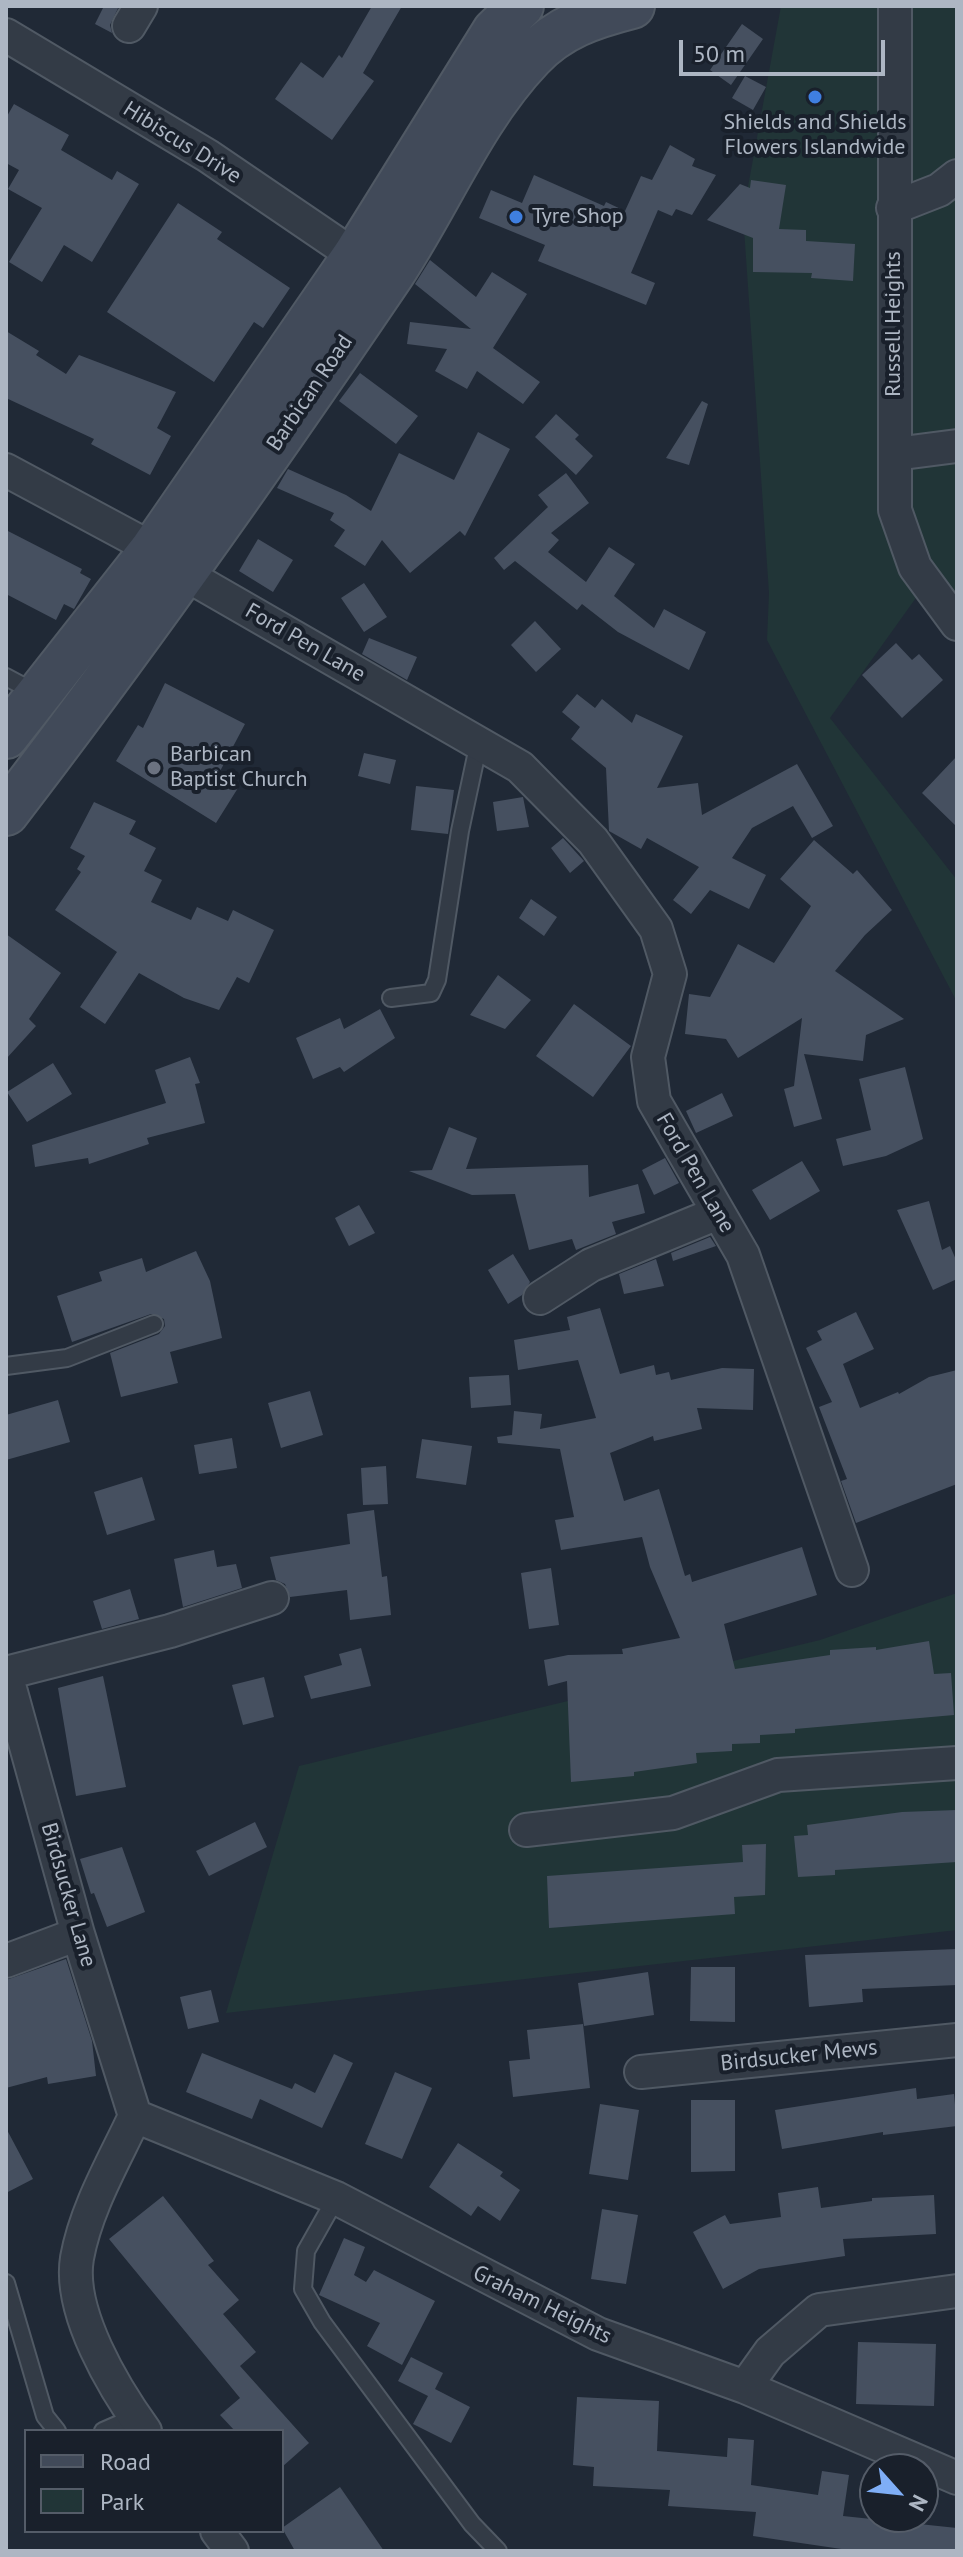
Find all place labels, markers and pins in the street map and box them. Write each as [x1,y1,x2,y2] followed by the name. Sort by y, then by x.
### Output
[806,88,824,106] marker: Shields and Shields Flowers Islandwide
[723,110,907,162] place label: Shields and Shields Flowers Islandwide
[532,204,624,230] place label: Tyre Shop
[507,208,525,226] marker: Tyre Shop
[170,742,307,794] place label: Barbican Baptist Church
[145,759,163,777] marker: Barbican Baptist Church

